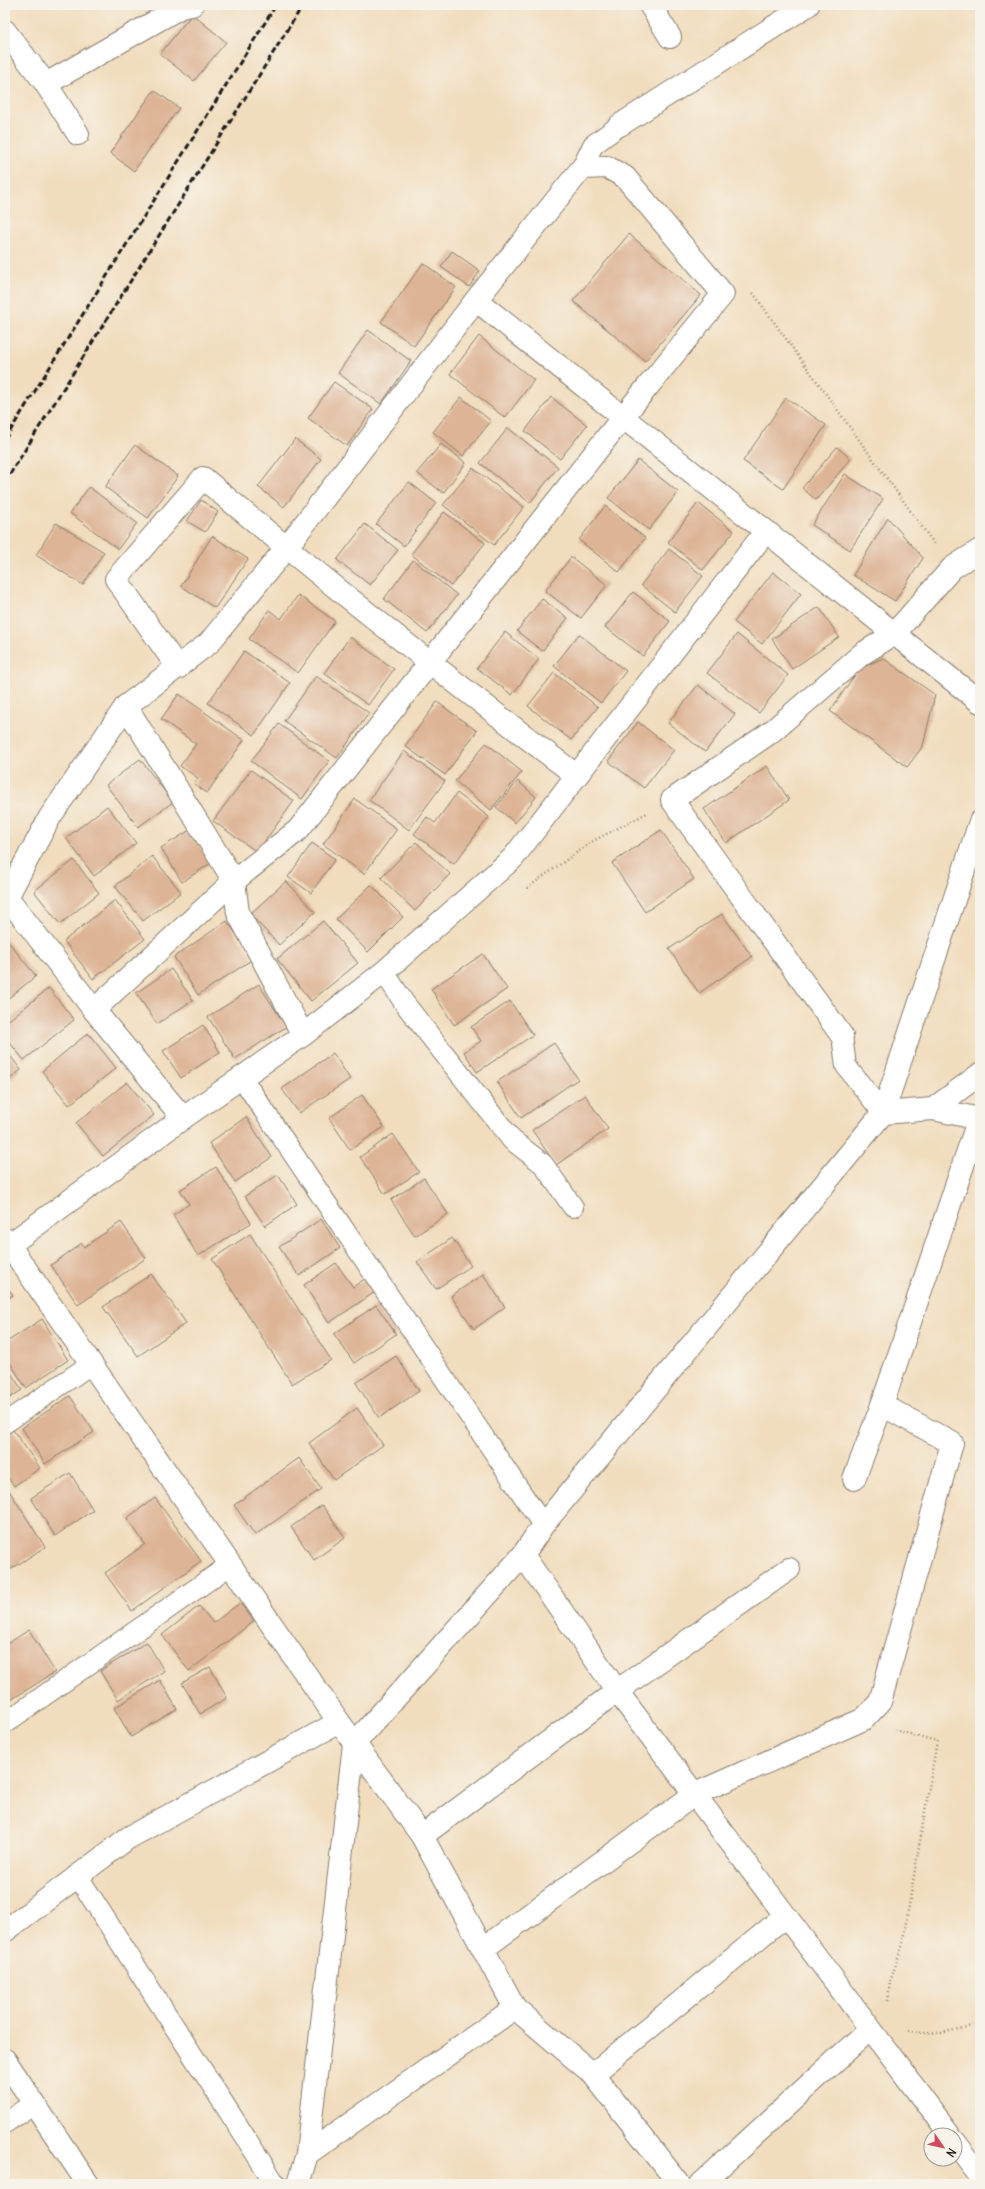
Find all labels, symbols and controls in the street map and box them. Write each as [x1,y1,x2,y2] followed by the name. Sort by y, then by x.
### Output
[923,2127,963,2167] north arrow
[943,2146,959,2160] text: N

